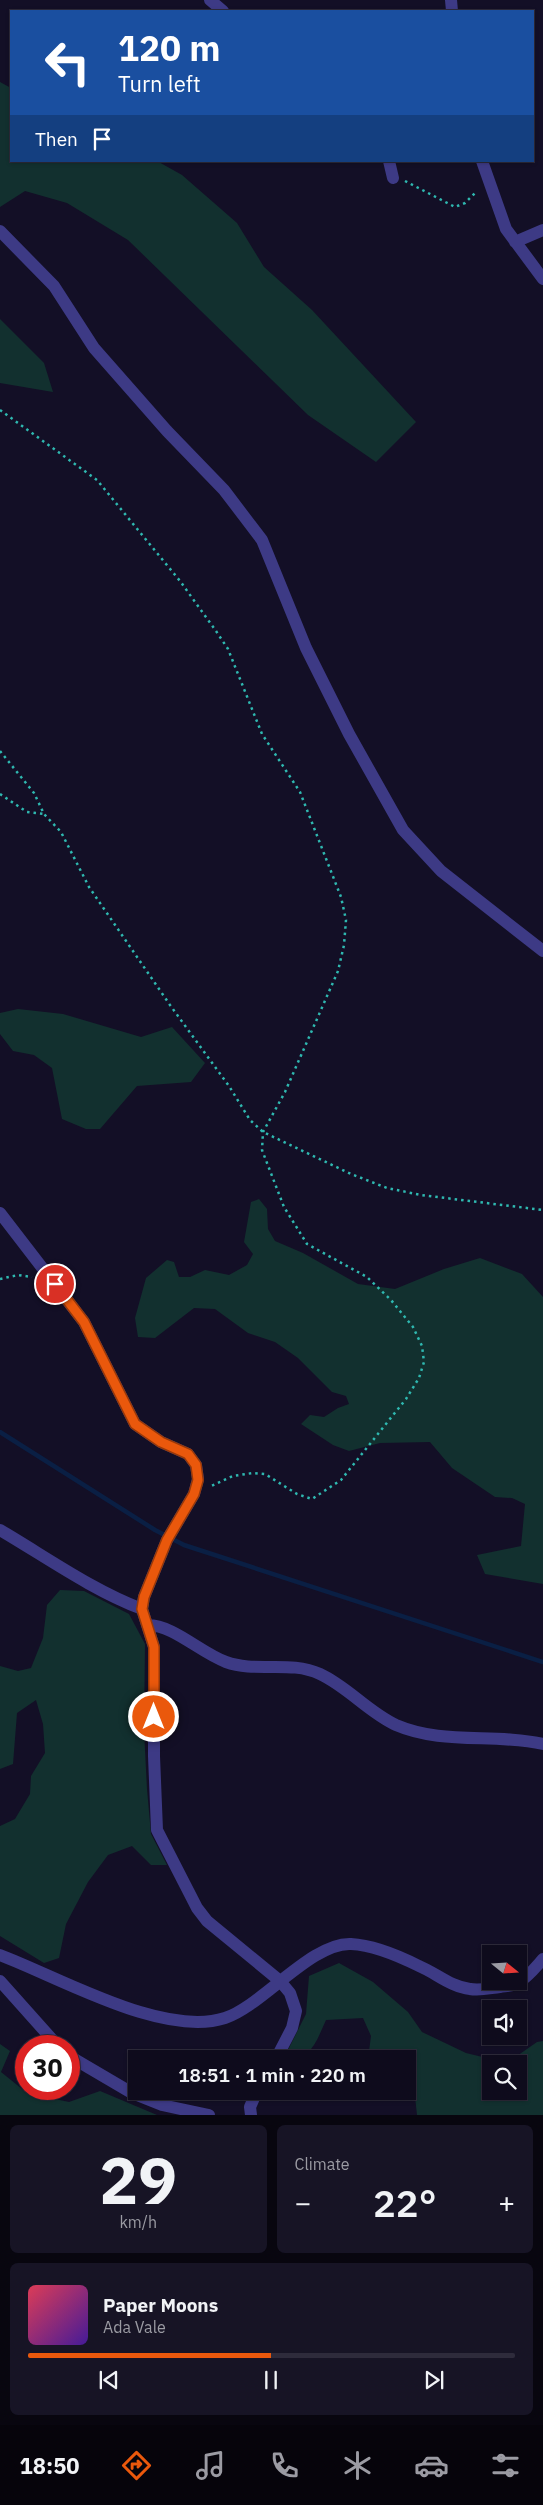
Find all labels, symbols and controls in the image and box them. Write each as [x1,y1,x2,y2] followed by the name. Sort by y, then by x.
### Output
[118,25,221,71] text: 120 m
[35,30,100,95] icon: left
[118,69,201,98] text: Turn left
[88,125,116,153] icon: arrive
[35,127,78,151] text: Then
[34,1263,76,1305] pin
[41,1270,69,1298] icon: arrive
[127,1690,179,1742] position arrow
[482,1945,528,1990] north arrow
[482,1945,527,2100] map controls
[482,2000,527,2045] button: sound
[15,2035,80,2100] speed limit sign: 30
[482,2055,527,2100] button: search
[178,2063,366,2087] text: 18:51 · 1 min · 220 m
[99,2137,177,2222] text: 29
[295,2154,350,2174] text: Climate
[373,2178,436,2227] text: 22°
[295,2184,311,2221] text: −
[498,2184,515,2221] text: +
[119,2212,157,2232] text: km/h
[103,2293,218,2317] text: Paper Moons
[103,2317,166,2337] text: Ada Vale
[95,2366,123,2394] icon: previous
[257,2366,285,2394] icon: pause
[420,2366,448,2394] icon: next
[119,2448,154,2483] icon: directions
[193,2448,228,2483] icon: music
[267,2448,302,2483] icon: phone
[340,2448,375,2483] icon: climate
[414,2448,449,2483] icon: car
[488,2448,523,2483] icon: filters
[19,2451,80,2480] text: 18:50

